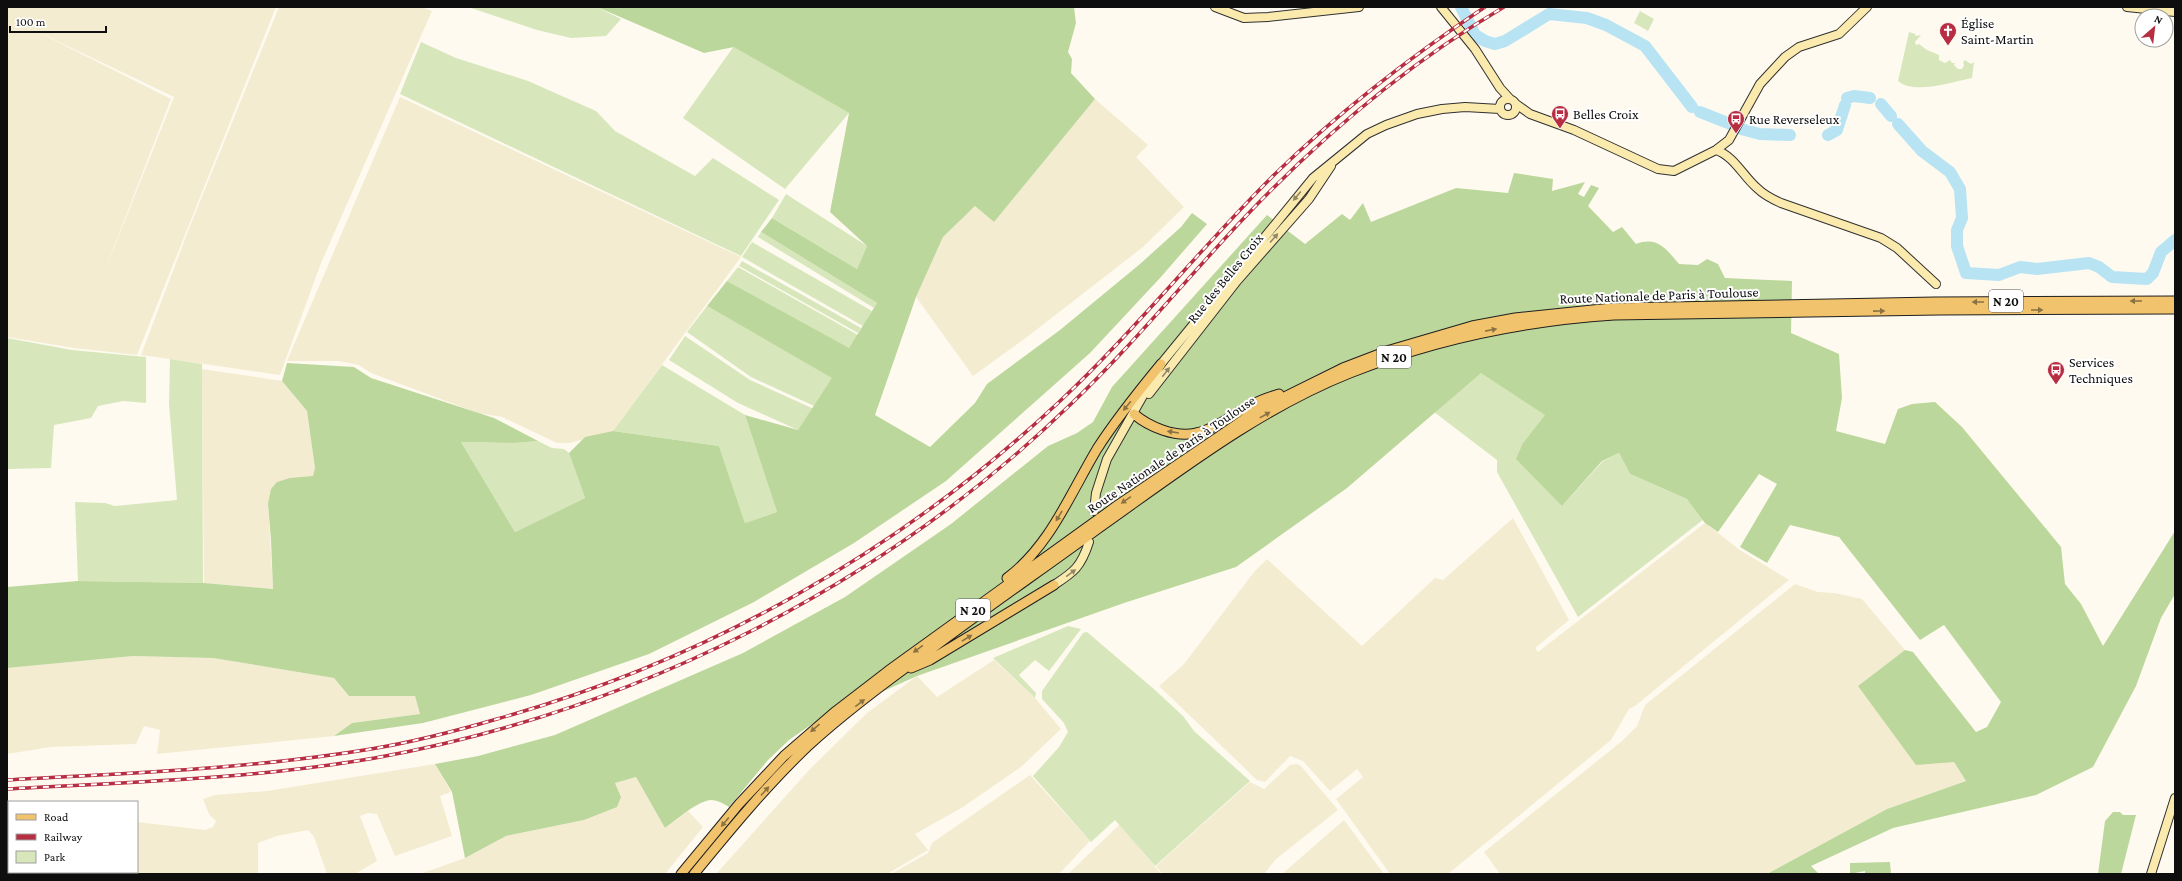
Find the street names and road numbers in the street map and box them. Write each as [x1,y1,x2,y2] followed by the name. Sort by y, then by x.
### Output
[1184,230,1266,326] street label: Rue des Belles Croix
[1559,284,1759,306] street label: Route Nationale de Paris à Toulouse
[1989,290,2023,312] road number: N 20
[1377,346,1411,368] road number: N 20
[1084,392,1258,516] street label: Route Nationale de Paris à Toulouse
[956,599,990,621] road number: N 20

